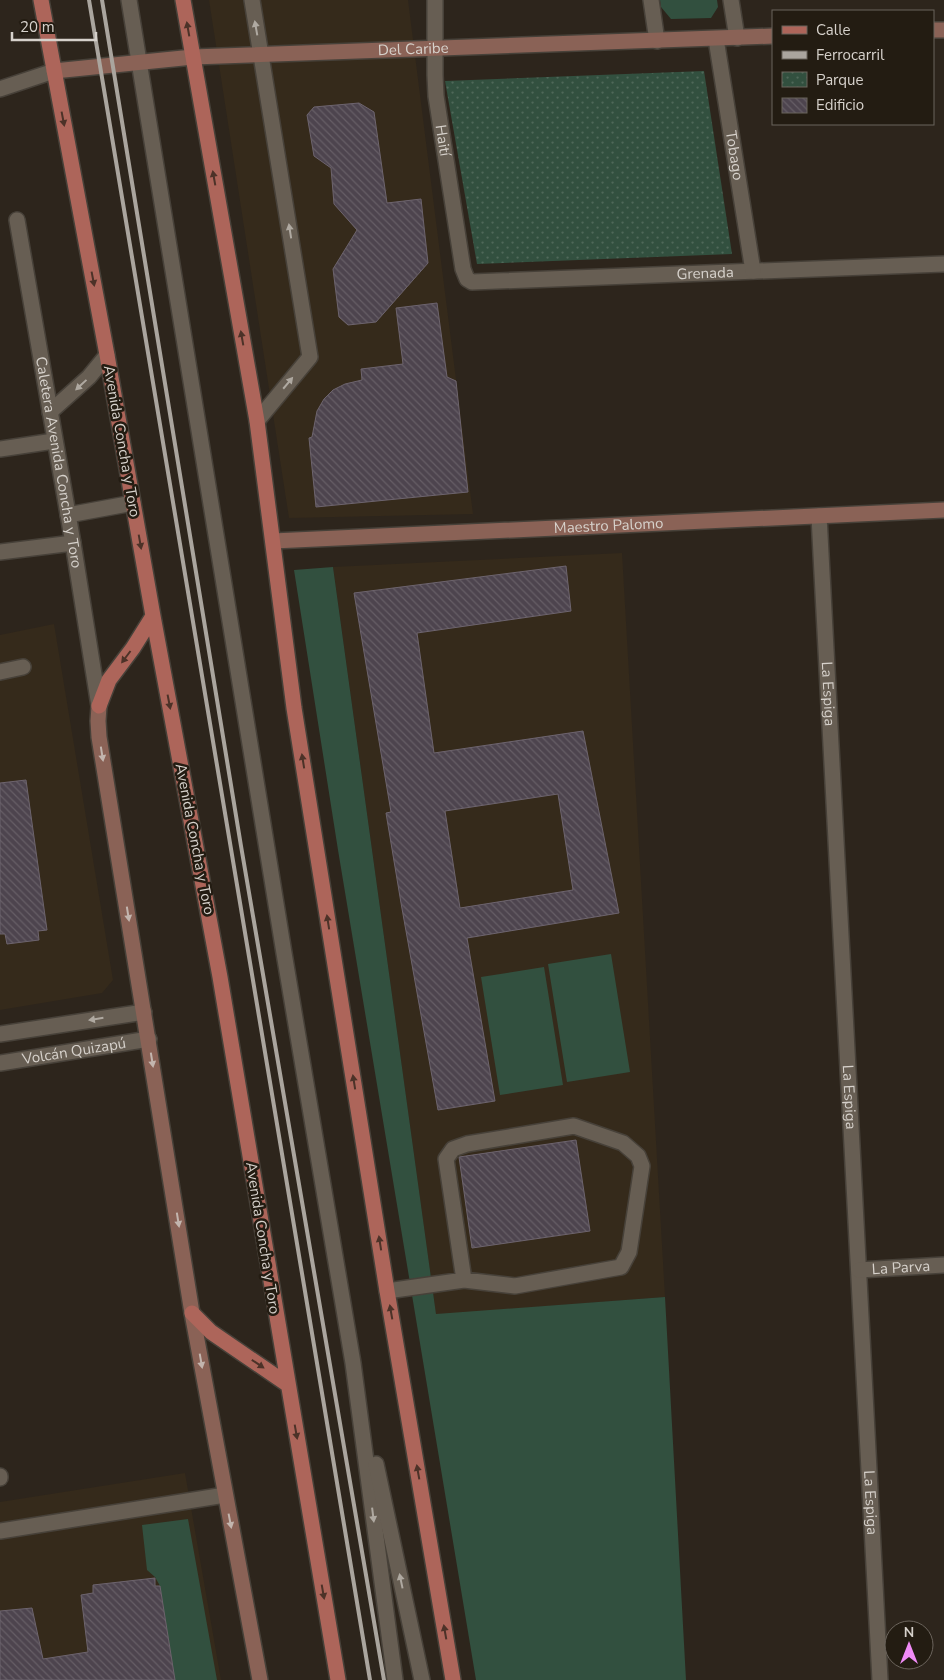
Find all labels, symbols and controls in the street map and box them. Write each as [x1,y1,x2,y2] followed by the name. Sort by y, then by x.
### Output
[12,10,96,42] scale bar
[772,10,934,125] legend
[20,17,55,37] text: 20 m
[252,19,260,35] one-way arrow
[183,20,191,36] one-way arrow
[816,20,851,40] text: Calle
[377,38,449,60] street label: Del Caribe
[816,45,885,65] text: Ferrocarril
[816,70,864,90] text: Parque
[816,95,864,115] text: Edificio
[59,112,67,128] one-way arrow
[431,123,455,159] street label: Haití
[721,129,748,182] street label: Tobago
[209,170,217,186] one-way arrow
[285,222,293,238] one-way arrow
[676,262,734,284] street label: Grenada
[89,271,97,286] one-way arrow
[238,330,246,346] one-way arrow
[31,355,87,570] street label: Caletera Avenida Concha y Toro
[99,364,145,518] street label: Avenida Concha y Toro
[282,378,294,390] one-way arrow
[75,379,87,391] one-way arrow
[553,513,664,538] street label: Maestro Palomo
[136,535,144,551] one-way arrow
[121,650,131,663] one-way arrow
[817,661,840,727] street label: La Espiga
[165,695,173,711] one-way arrow
[98,746,106,762] one-way arrow
[298,753,306,769] one-way arrow
[171,762,219,916] street label: Avenida Concha y Toro
[125,907,133,923] one-way arrow
[324,914,332,930] one-way arrow
[88,1016,104,1024] one-way arrow
[20,1033,127,1069] street label: Volcán Quizapú
[149,1052,157,1068] one-way arrow
[838,1064,861,1130] street label: La Espiga
[350,1074,358,1090] one-way arrow
[241,1160,285,1316] street label: Avenida Concha y Toro
[174,1213,182,1229] one-way arrow
[375,1234,383,1250] one-way arrow
[871,1256,931,1279] street label: La Parva
[386,1303,394,1319] one-way arrow
[197,1353,205,1368] one-way arrow
[251,1359,265,1369] one-way arrow
[292,1424,300,1440] one-way arrow
[414,1463,422,1479] one-way arrow
[859,1470,882,1536] street label: La Espiga
[369,1507,377,1523] one-way arrow
[226,1513,234,1528] one-way arrow
[397,1573,405,1588] one-way arrow
[319,1584,327,1600] one-way arrow
[884,1620,934,1670] north arrow
[904,1623,914,1642] text: N
[441,1624,449,1640] one-way arrow

